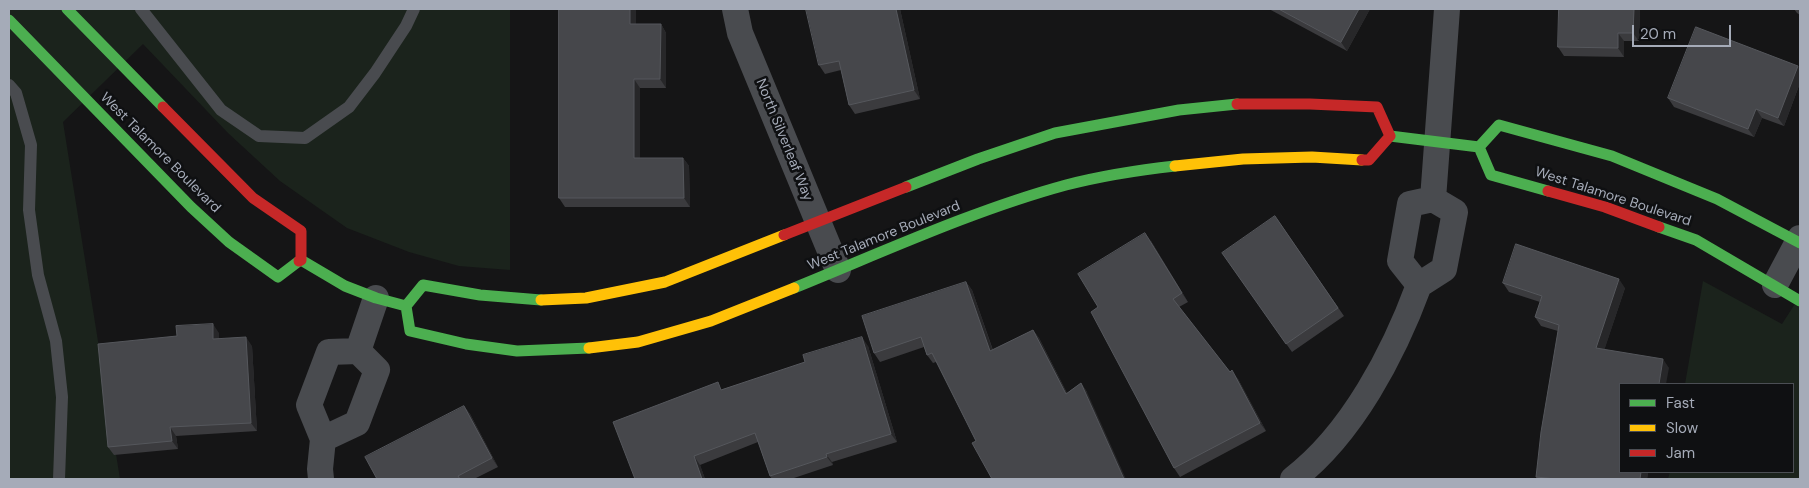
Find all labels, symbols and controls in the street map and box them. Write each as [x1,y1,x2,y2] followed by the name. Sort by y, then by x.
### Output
[1634,15,1733,47] scale bar
[1640,24,1676,44] text: 20 m
[752,76,816,204] street label: North Silverleaf Way
[96,89,224,217] street label: West Talamore Boulevard
[1533,164,1693,230] street label: West Talamore Boulevard
[805,198,963,274] street label: West Talamore Boulevard
[1619,383,1794,473] legend
[1666,393,1695,413] text: Fast
[1666,418,1698,438] text: Slow
[1666,443,1695,463] text: Jam

